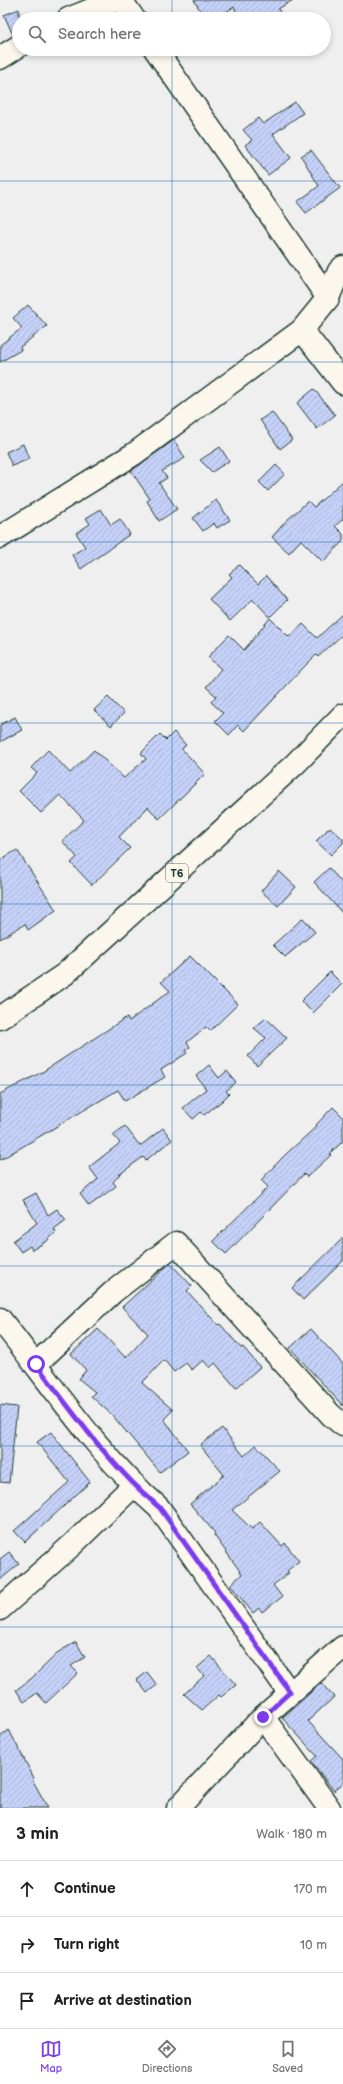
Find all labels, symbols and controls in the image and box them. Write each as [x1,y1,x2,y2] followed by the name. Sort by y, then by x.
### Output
[12,12,331,56] search box
[26,23,48,45] icon: search
[58,25,141,44] text: Search here
[166,864,188,882] road number: T6
[27,1355,45,1373] route start
[254,1708,272,1726] route end
[16,1824,59,1844] text: 3 min
[256,1826,327,1842] text: Walk · 180 m
[16,1878,38,1900] icon: ahead
[54,1879,116,1898] text: Continue
[294,1881,327,1897] text: 170 m
[16,1934,38,1956] icon: right
[54,1935,119,1954] text: Turn right
[300,1937,327,1953] text: 10 m
[16,1990,38,2012] icon: arrive
[54,1991,192,2010] text: Arrive at destination
[40,2038,62,2075] tab: Map
[142,2038,192,2075] tab: Directions
[272,2038,303,2075] tab: Saved

